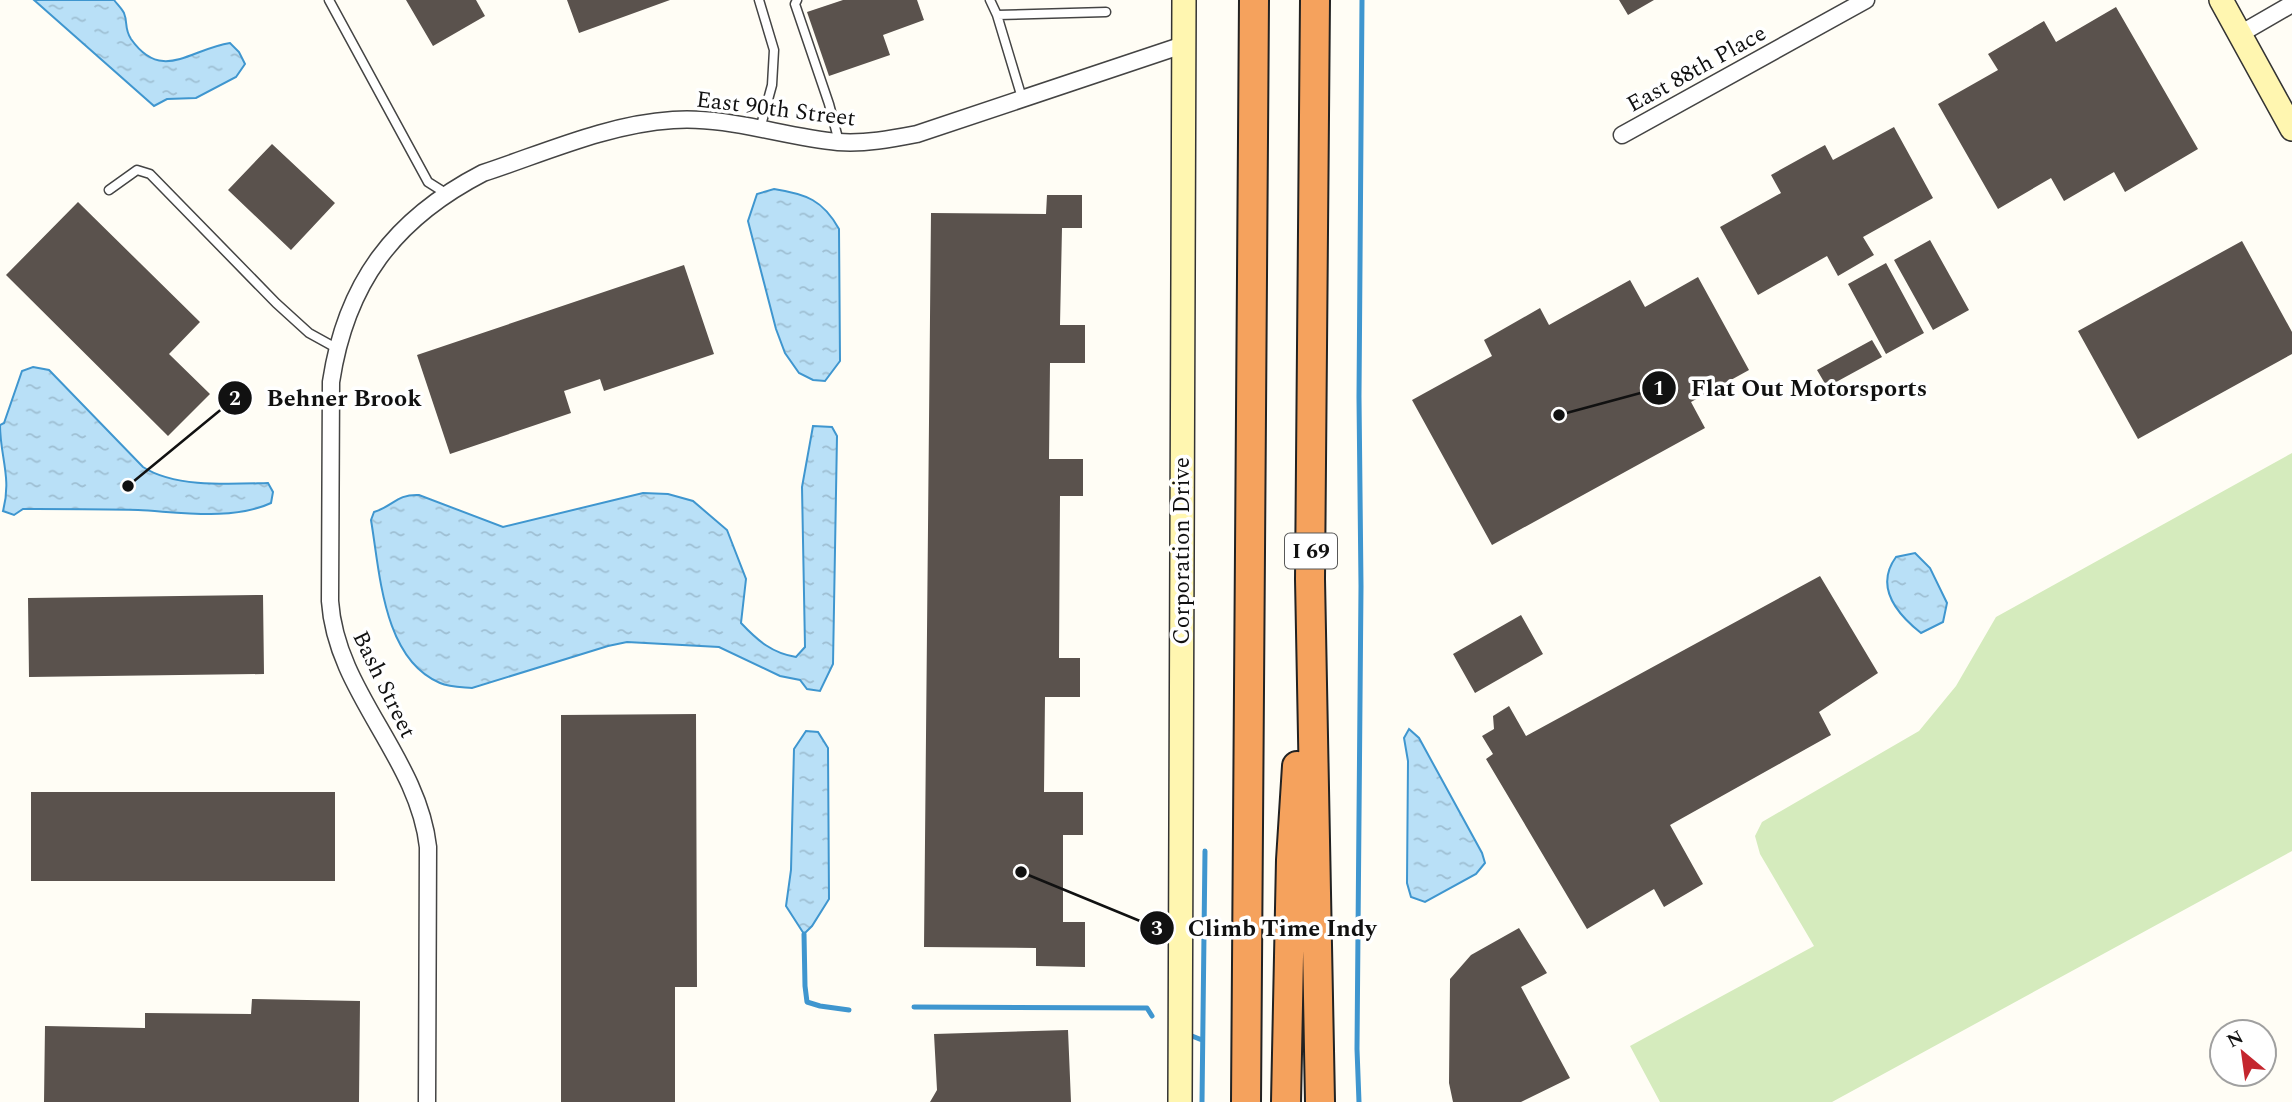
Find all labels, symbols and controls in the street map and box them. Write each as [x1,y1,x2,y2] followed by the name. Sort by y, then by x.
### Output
[1620,16,1773,122] street label: East 88th Place
[694,82,858,137] street label: East 90th Street
[1642,365,1941,410] callout: Flat Out Motorsports
[1691,371,1927,407] text: Flat Out Motorsports
[1653,373,1665,405] text: 1
[218,375,436,420] callout: Behner Brook
[266,381,422,417] text: Behner Brook
[229,383,241,415] text: 2
[1165,457,1200,645] street label: Corporation Drive
[1285,534,1337,568] road number: I 69
[343,625,425,744] street label: Bash Street
[1139,905,1391,950] callout: Climb Time Indy
[1188,911,1378,947] text: Climb Time Indy
[1151,913,1163,945] text: 3
[2208,1018,2278,1088] north arrow
[2222,1023,2249,1056] text: N

